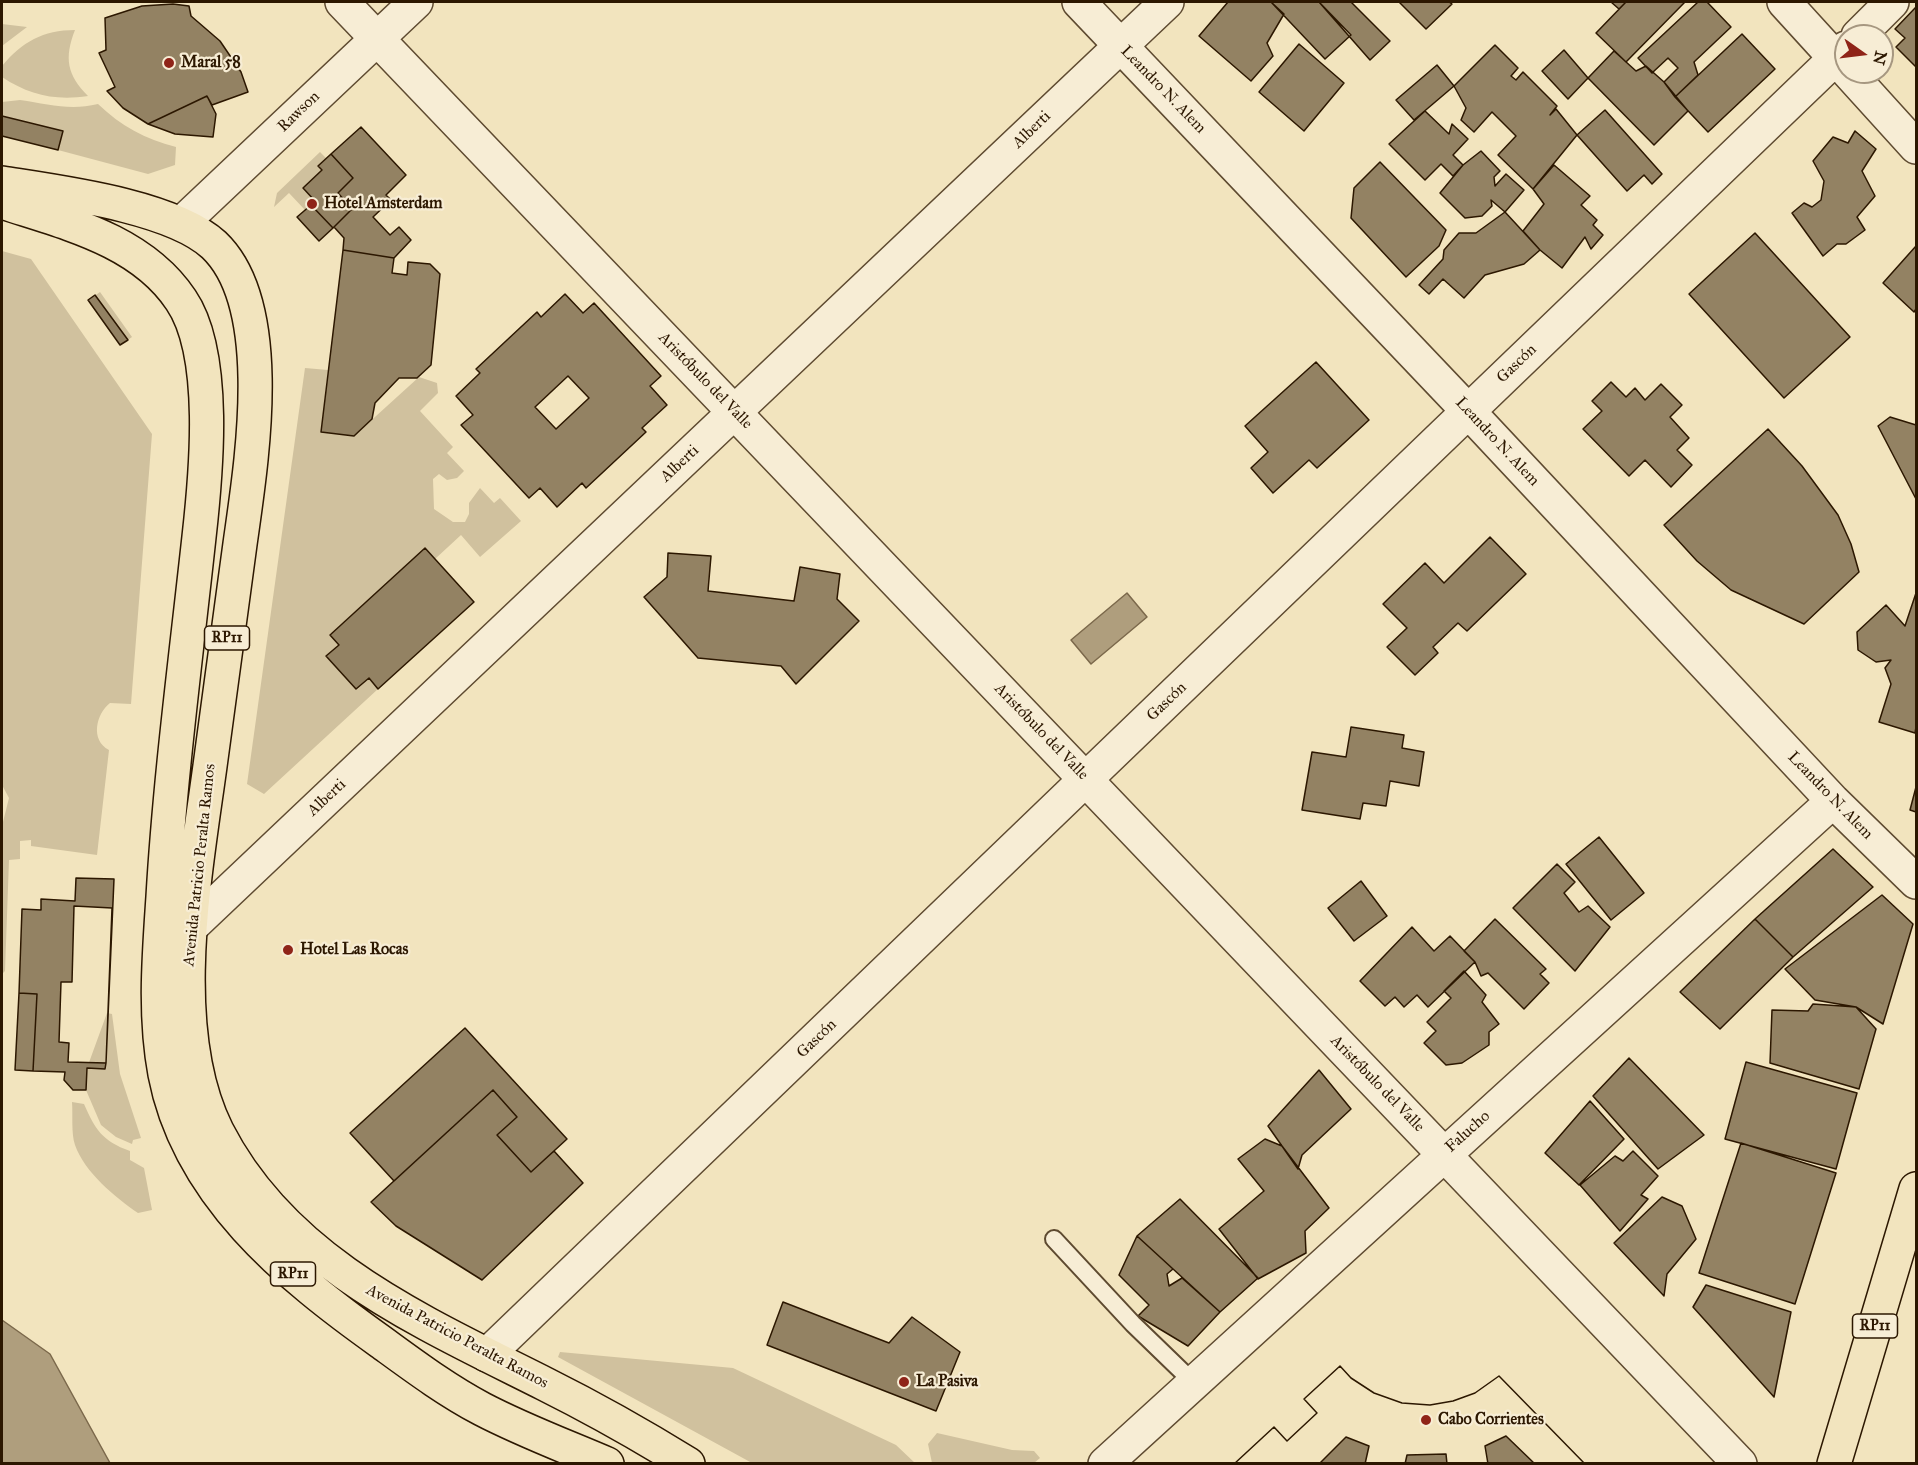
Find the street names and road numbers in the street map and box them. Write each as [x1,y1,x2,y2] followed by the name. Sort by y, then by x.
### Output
[1116,42,1210,138] street label: Leandro N. Alem
[274,87,324,137] street label: Rawson
[1009,107,1055,153] street label: Alberti
[654,329,756,433] street label: Aristóbulo del Valle
[1493,340,1541,388] street label: Gascón
[1451,394,1543,490] street label: Leandro N. Alem
[657,441,703,487] street label: Alberti
[204,626,250,650] road number: RP11
[1143,678,1191,726] street label: Gascón
[990,680,1092,784] street label: Aristóbulo del Valle
[1783,748,1877,844] street label: Leandro N. Alem
[180,763,220,967] street label: Avenida Patricio Peralta Ramos
[304,775,350,821] street label: Alberti
[793,1015,841,1063] street label: Gascón
[1326,1032,1428,1136] street label: Aristóbulo del Valle
[1442,1107,1494,1157] street label: Falucho
[270,1262,316,1286] road number: RP11
[363,1281,551,1393] street label: Avenida Patricio Peralta Ramos
[1852,1314,1898,1338] road number: RP11

